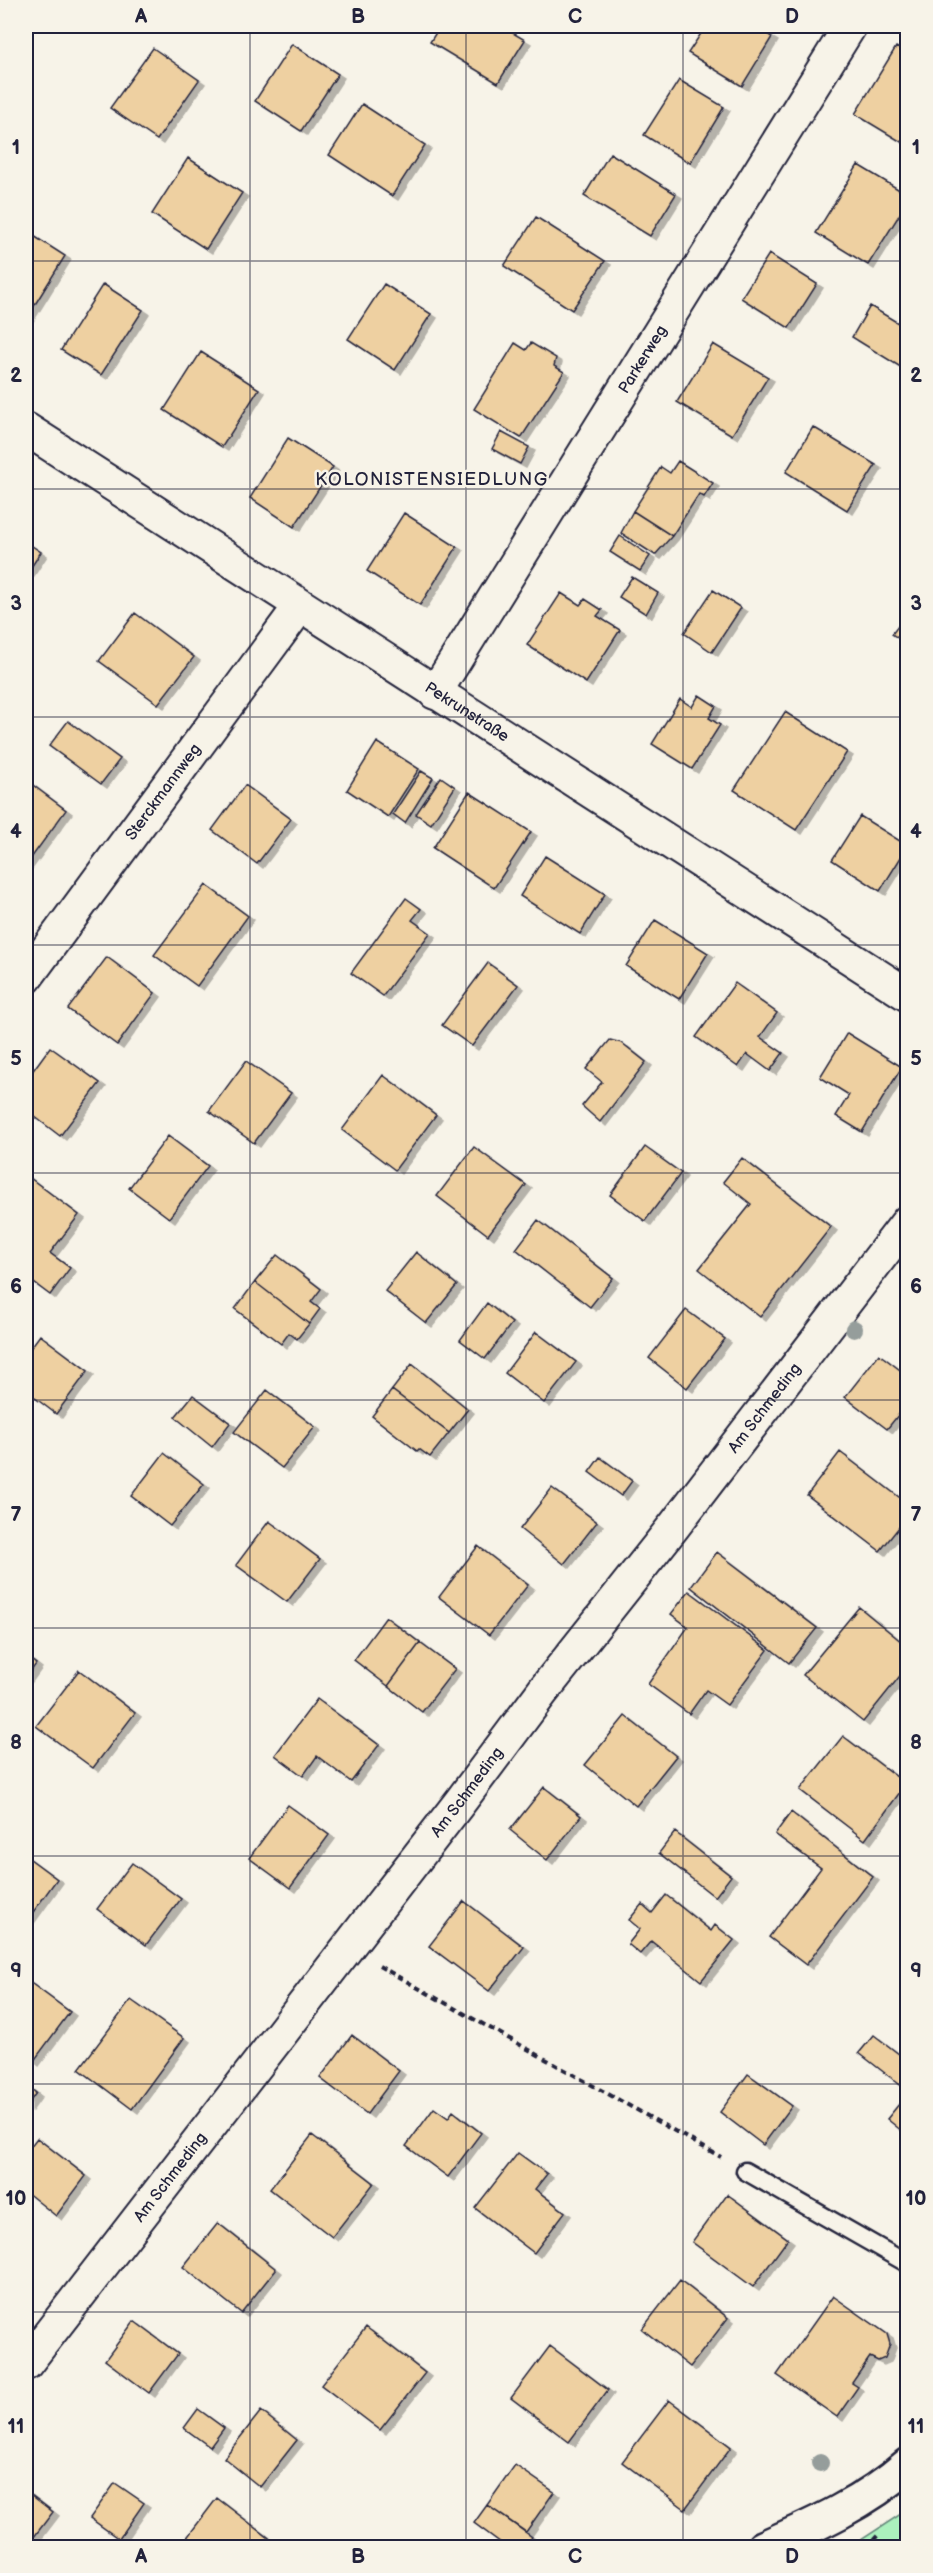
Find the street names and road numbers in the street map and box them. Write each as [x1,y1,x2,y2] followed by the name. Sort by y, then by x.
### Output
[614,322,671,397] street label: Parkerweg
[421,678,513,746] street label: Pekrunstraße
[121,740,205,844] street label: Sterckmannweg
[724,1359,805,1457] street label: Am Schmeding
[427,1744,507,1841] street label: Am Schmeding
[130,2129,211,2226] street label: Am Schmeding

